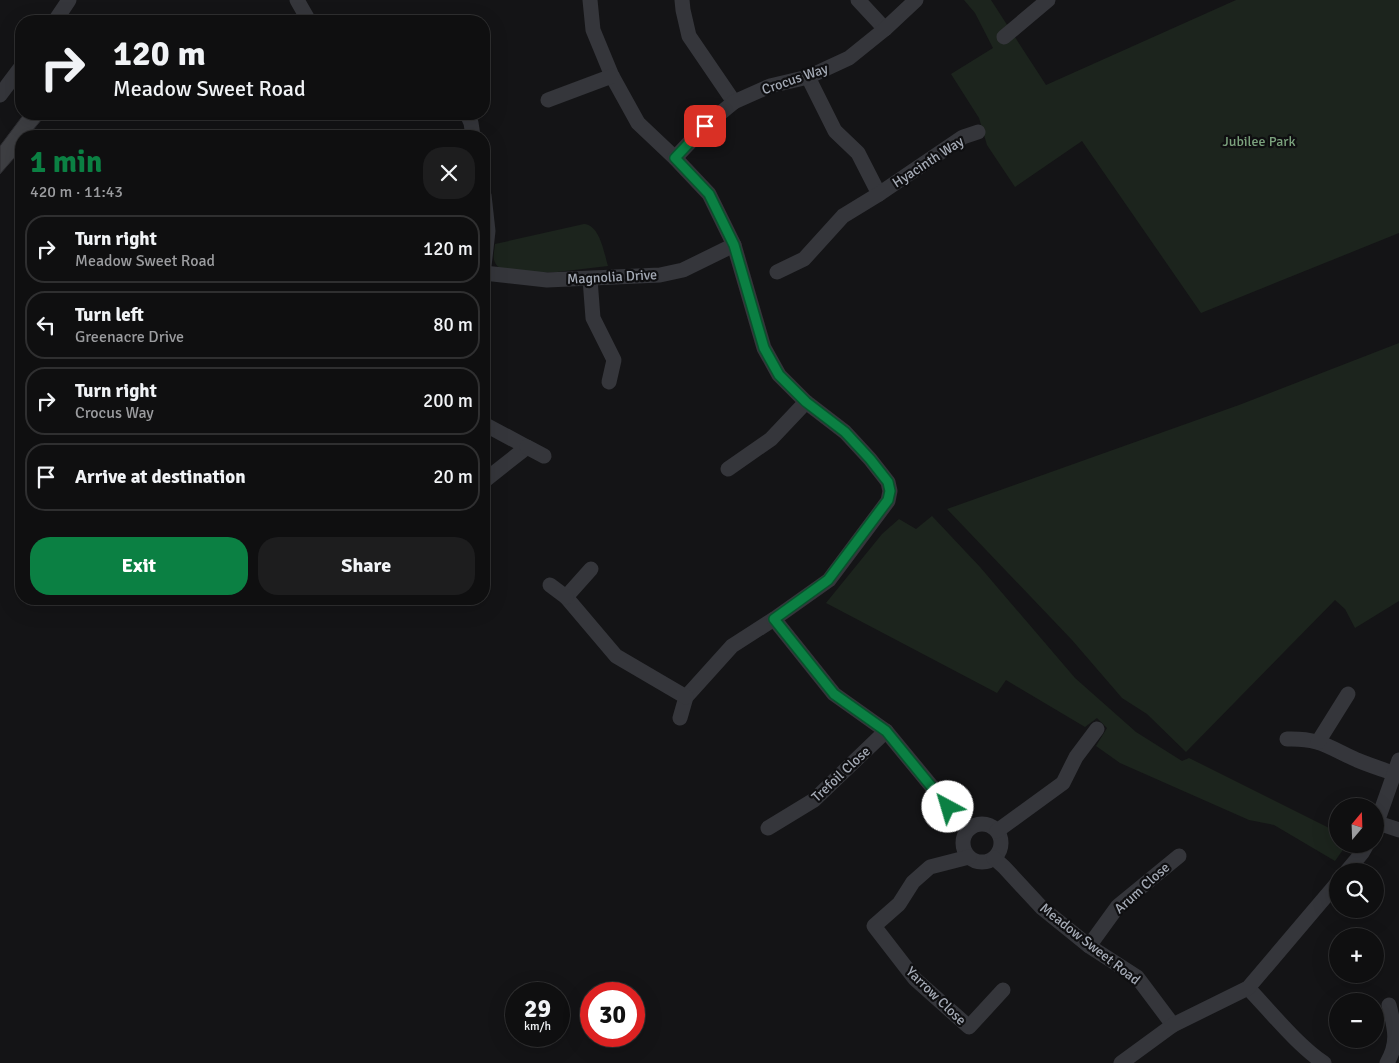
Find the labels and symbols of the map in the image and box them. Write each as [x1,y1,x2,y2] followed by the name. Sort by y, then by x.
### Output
[760,60,831,98] street label: Crocus Way
[684,105,726,147] pin
[889,132,967,191] street label: Hyacinth Way
[1222,133,1296,150] park label: Jubilee Park
[567,266,657,288] street label: Magnolia Drive
[808,743,874,805] street label: Trefoil Close
[921,780,973,832] position arrow
[1329,798,1384,852] north arrow
[1111,859,1173,917] street label: Arum Close
[1036,900,1144,988] street label: Meadow Sweet Road
[903,963,969,1029] street label: Yarrow Close
[580,982,645,1047] speed limit sign: 30

